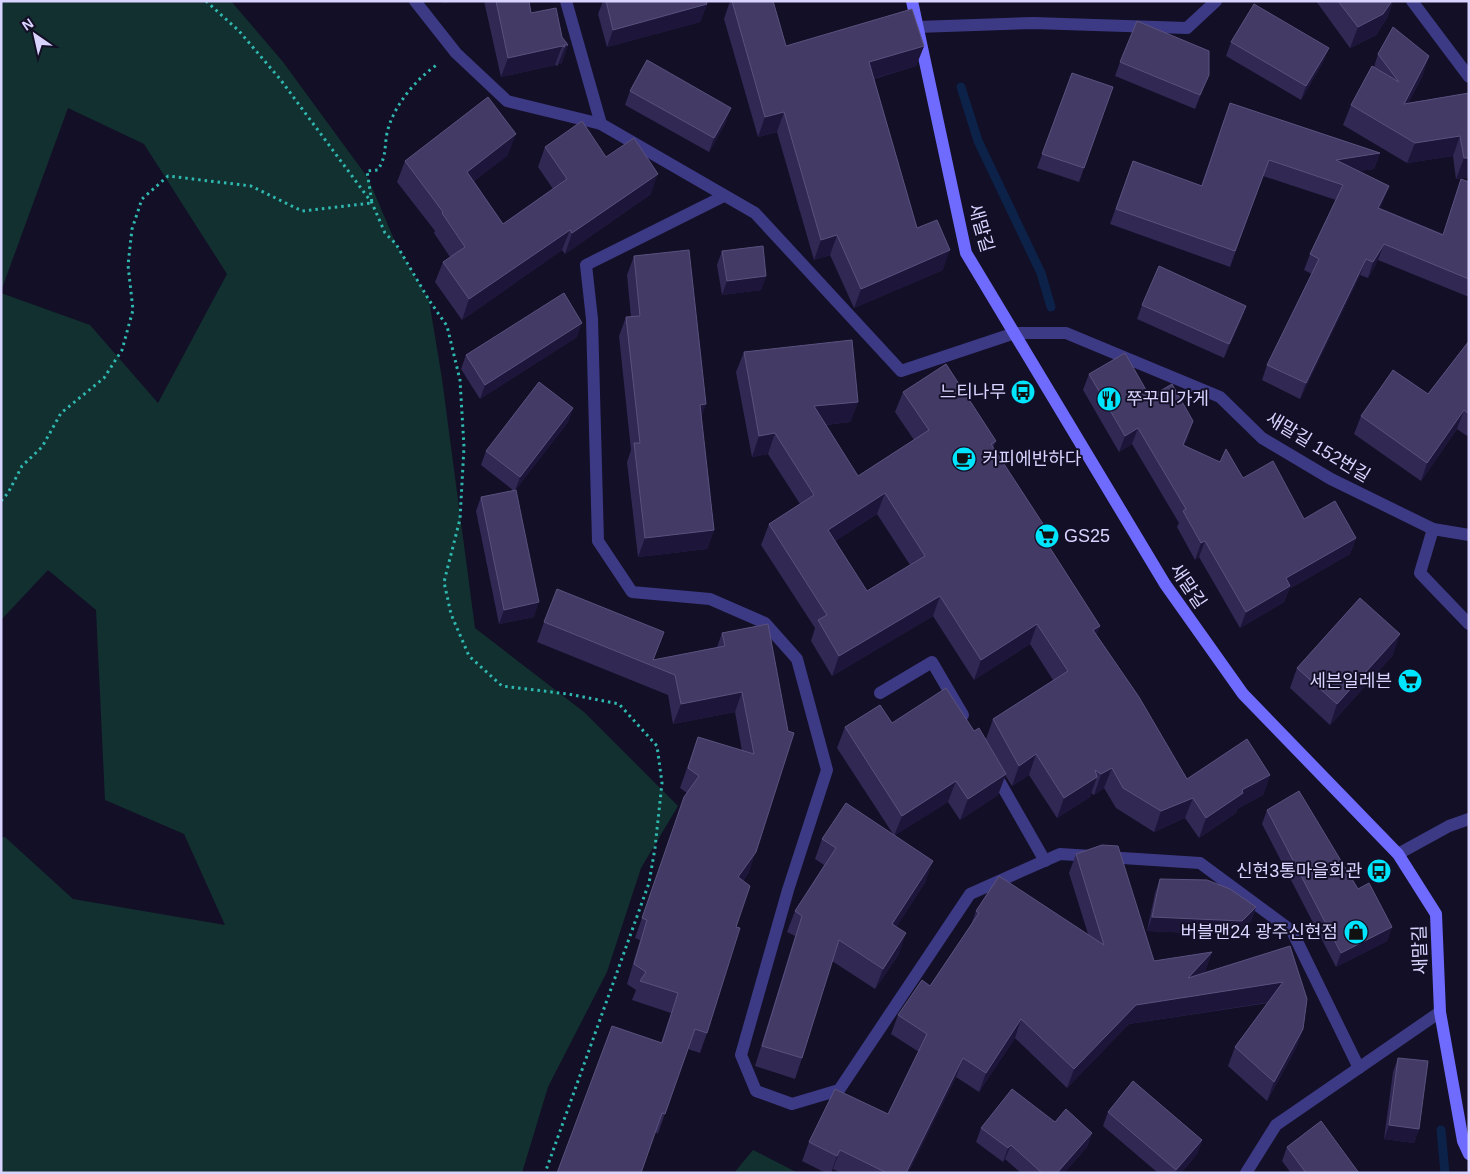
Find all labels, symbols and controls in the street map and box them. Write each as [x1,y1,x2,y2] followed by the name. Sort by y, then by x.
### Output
[10,10,60,60] north arrow
[19,15,36,34] text: N
[965,201,997,255] street label: 새말길
[1010,379,1036,405] bus stop icon: 느티나무
[940,382,1006,402] place label: 느티나무
[1096,386,1122,412] restaurant icon: 쭈꾸미가게
[1126,389,1209,409] place label: 쭈꾸미가게
[1262,408,1374,486] street label: 새말길 152번길
[951,446,977,472] cafe icon: 커피에반하다
[982,449,1082,469] place label: 커피에반하다
[1034,523,1060,549] supermarket icon: GS25
[1064,526,1110,546] place label: GS25
[1166,560,1210,612] street label: 새말길
[1397,668,1423,694] supermarket icon: 세븐일레븐
[1309,671,1392,691] place label: 세븐일레븐
[1366,858,1392,884] bus stop icon: 신현3통마을회관
[1236,861,1362,881] place label: 신현3통마을회관
[1343,919,1369,945] shop icon: 버블맨24 광주신현점
[1180,922,1338,942] place label: 버블맨24 광주신현점
[1409,925,1431,975] street label: 새말길

